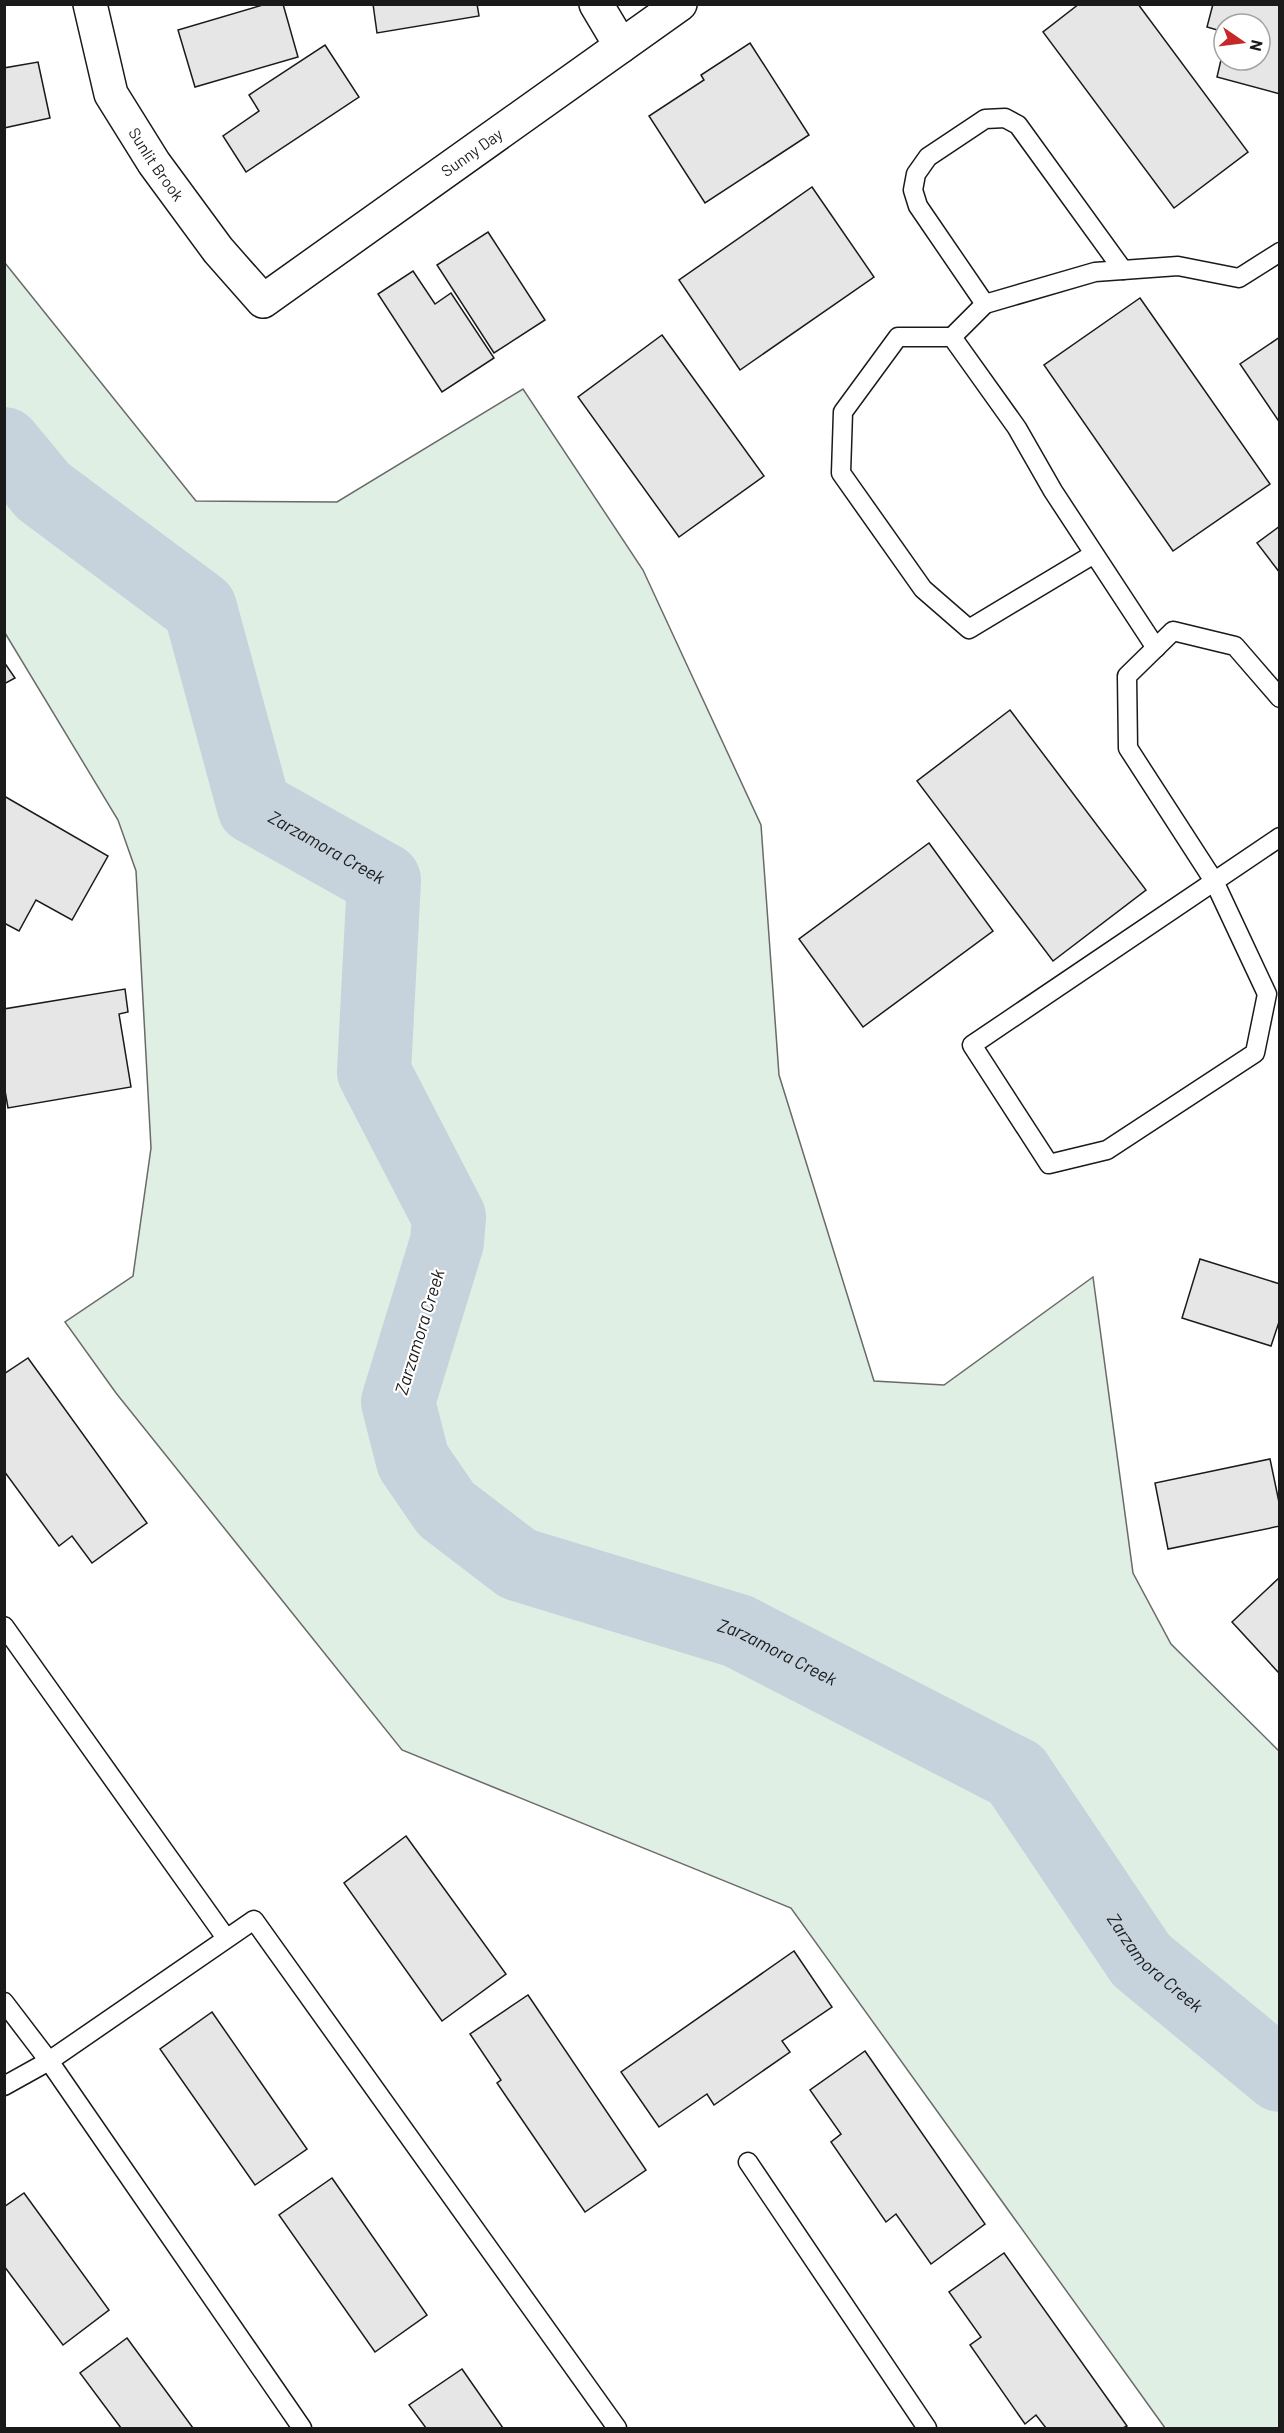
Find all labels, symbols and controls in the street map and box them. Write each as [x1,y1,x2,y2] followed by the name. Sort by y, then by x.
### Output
[1212,12,1272,72] north arrow
[1247,38,1268,53] text: N
[437,123,506,180] street label: Sunny Day
[125,124,188,204] street label: Sunlit Brook
[265,805,389,888] water label: Zarzamora Creek
[390,1266,449,1397] water label: Zarzamora Creek
[715,1613,841,1690] water label: Zarzamora Creek
[1103,1909,1208,2017] water label: Zarzamora Creek

